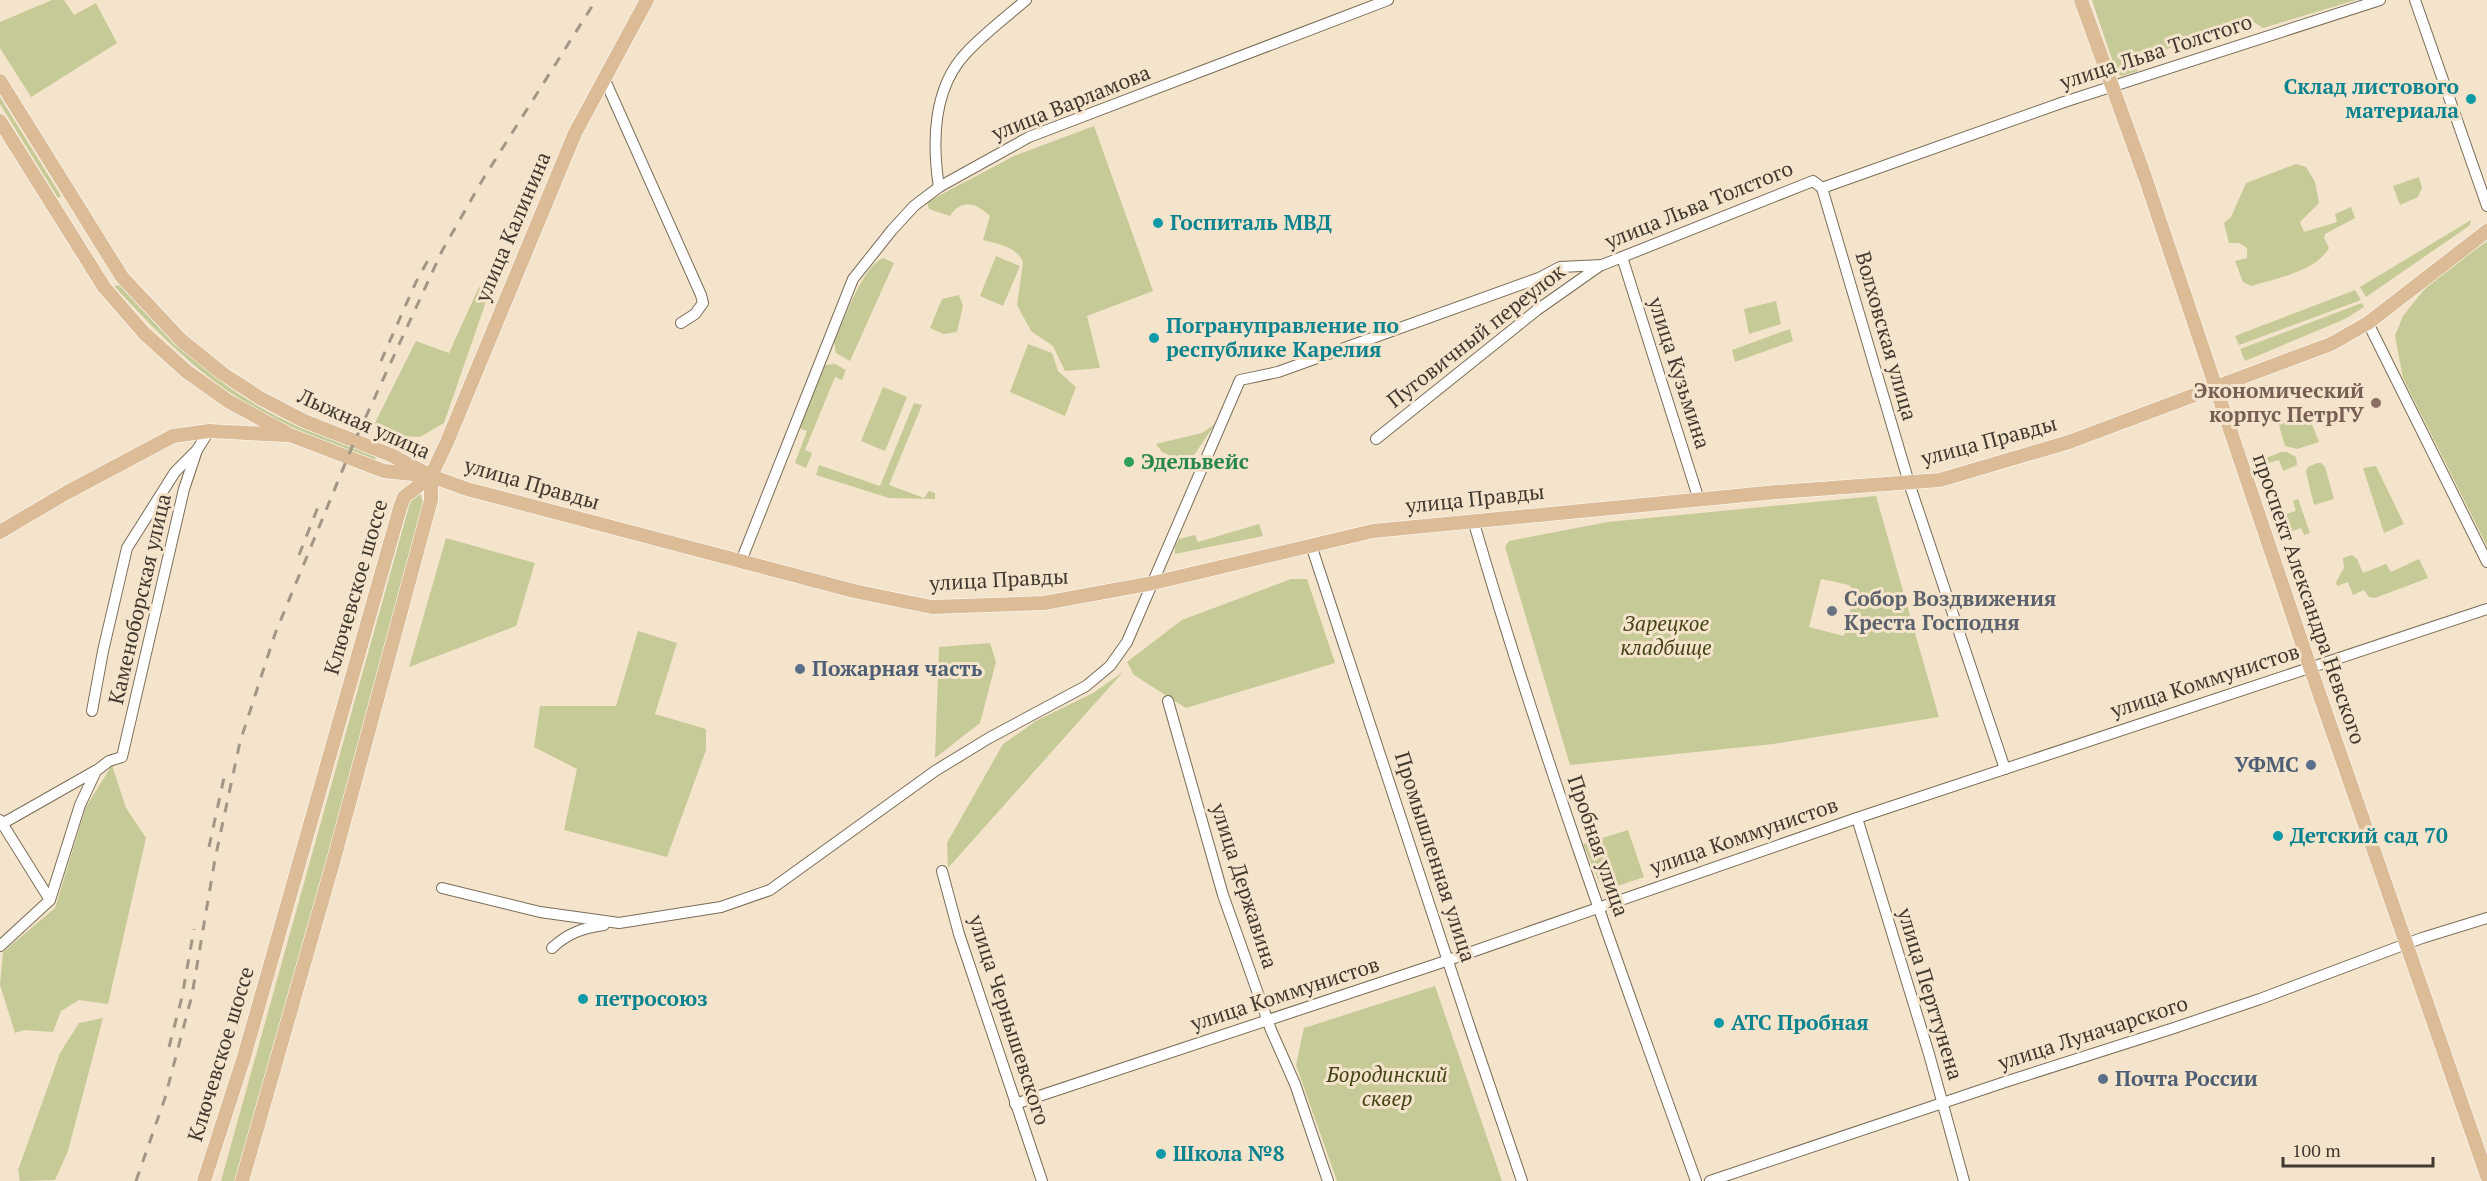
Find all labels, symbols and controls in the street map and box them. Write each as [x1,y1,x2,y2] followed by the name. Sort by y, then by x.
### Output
[2055,7,2255,96] street label: улица Льва Толстого
[986,57,1154,147] street label: улица Варламова
[2284,72,2459,124] place label: Склад листового материала
[2464,92,2478,106] marker: Склад листового материала
[467,147,556,307] street label: улица Калинина
[1600,154,1797,255] street label: улица Льва Толстого
[1170,208,1333,236] place label: Госпиталь МВД
[1151,216,1165,230] marker: Госпиталь МВД
[1849,248,1925,424] street label: Волховская улица
[1381,257,1571,413] street label: Пуговичный переулок
[1642,292,1718,453] street label: улица Кузьмина
[1166,311,1399,363] place label: Погрануправление по республике Карелия
[1147,331,1161,345] marker: Погрануправление по республике Карелия
[2194,376,2365,428] place label: Экономический корпус ПетрГУ
[293,381,435,465] street label: Лыжная улица
[2369,396,2383,410] marker: Экономический корпус ПетрГУ
[1917,408,2060,472] street label: улица Правды
[1141,447,1249,475] place label: Эдельвейс
[460,450,603,516] street label: улица Правды
[2247,450,2373,748] street label: проспект Александра Невского
[1122,455,1136,469] marker: Эдельвейс
[1403,477,1546,519] street label: улица Правды
[101,490,177,707] street label: Каменоборская улица
[317,496,393,678] street label: Ключевское шоссе
[928,561,1069,597] street label: улица Правды
[1844,584,2056,636] place label: Собор Воздвижения Креста Господня
[1825,604,1839,618] marker: Собор Воздвижения Креста Господня
[1620,609,1712,661] park label: Зарецкое кладбище
[2106,636,2303,724] street label: улица Коммунистов
[812,654,983,682] place label: Пожарная часть
[793,662,807,676] marker: Пожарная часть
[1389,748,1483,966] street label: Промышленная улица
[2234,750,2299,778] place label: УФМС
[2304,758,2318,772] marker: УФМС
[1562,771,1636,920] street label: Пробная улица
[1645,790,1841,881] street label: улица Коммунистов
[1205,798,1285,972] street label: улица Державина
[2290,821,2448,849] place label: Детский сад 70
[2271,829,2285,843] marker: Детский сад 70
[1891,903,1971,1084] street label: улица Перттунена
[962,910,1057,1128] street label: улица Чернышевского
[1186,949,1383,1037] street label: улица Коммунистов
[180,963,260,1144] street label: Ключевское шоссе
[595,984,708,1012] place label: петросоюз
[1993,988,2191,1076] street label: улица Луначарского
[576,992,590,1006] marker: петросоюз
[1731,1008,1869,1036] place label: АТС Пробная
[1712,1016,1726,1030] marker: АТС Пробная
[1325,1060,1448,1112] park label: Бородинский сквер
[2115,1064,2258,1092] place label: Почта России
[2096,1072,2110,1086] marker: Почта России
[2283,1130,2433,1168] scale bar
[2292,1138,2341,1162] text: 100 m
[1173,1139,1285,1167] place label: Школа №8
[1154,1147,1168,1161] marker: Школа №8

